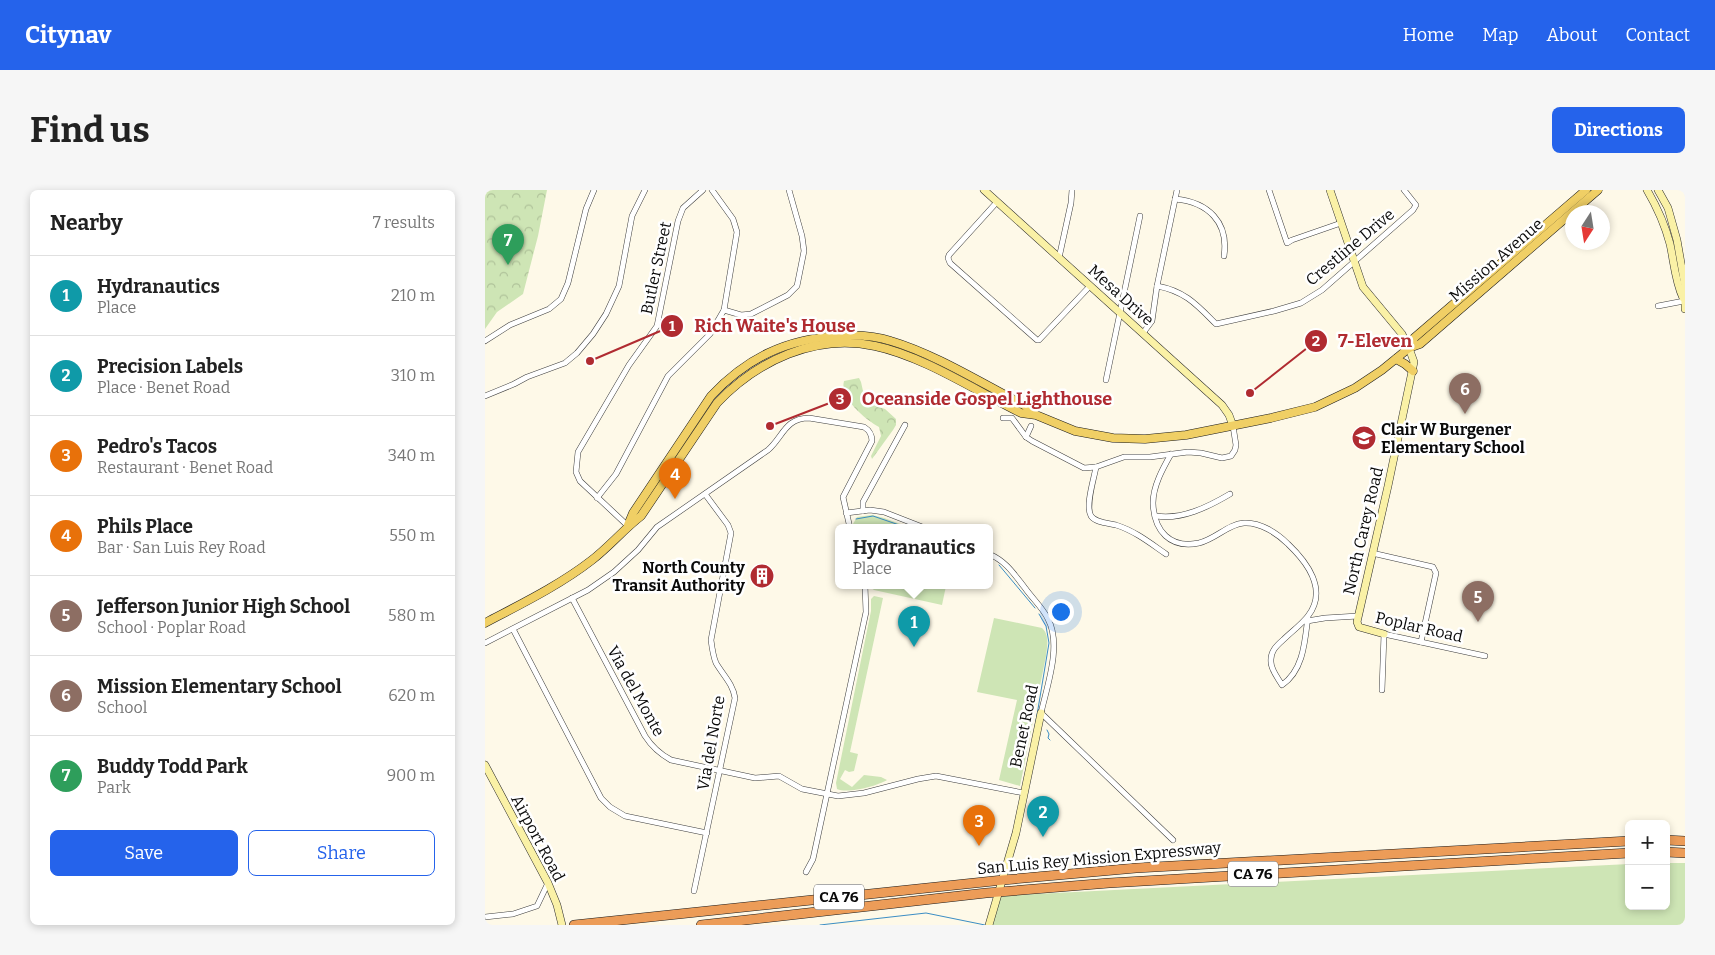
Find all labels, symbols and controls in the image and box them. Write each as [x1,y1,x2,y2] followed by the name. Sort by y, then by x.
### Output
[25,21,111,49] text: Citynav
[1403,24,1454,46] text: Home
[1482,24,1518,46] text: Map
[1546,24,1597,46] text: About
[1625,24,1690,46] text: Contact
[1552,107,1685,153] button: Directions
[30,109,150,151] text: Find us
[1302,205,1398,289] street label: Crestline Drive
[1565,205,1610,250] north arrow
[50,210,123,236] text: Nearby
[373,213,435,232] text: 7 results
[1445,214,1547,306] street label: Mission Avenue
[637,220,675,316] street label: Butler Street
[492,224,524,265] pin: 7
[1084,261,1158,329] street label: Mesa Drive
[97,275,220,298] text: Hydranautics
[63,286,69,305] text: 1
[391,286,435,305] text: 210 m
[97,298,136,317] text: Place
[660,310,866,343] callout: Rich Waite's House
[694,315,856,337] text: Rich Waite's House
[669,317,676,335] text: 1
[1303,324,1423,357] callout: 7-Eleven
[1338,330,1412,352] text: 7-Eleven
[1312,332,1320,350] text: 2
[97,355,243,378] text: Precision Labels
[61,366,71,385] text: 2
[391,366,435,385] text: 310 m
[1449,373,1481,414] pin: 6
[97,378,230,397] text: Place · Benet Road
[827,382,1122,415] callout: Oceanside Gospel Lighthouse
[862,388,1112,410] text: Oceanside Gospel Lighthouse
[836,390,844,408] text: 3
[1381,420,1525,457] place label: Clair W Burgener Elementary School
[1351,425,1377,451] school or university icon: Clair W Burgener Elementary School
[97,435,217,458] text: Pedro's Tacos
[61,446,71,465] text: 3
[388,446,435,465] text: 340 m
[97,458,273,477] text: Restaurant · Benet Road
[659,458,691,499] pin: 4
[1339,465,1387,597] street label: North Carey Road
[97,515,193,538] text: Phils Place
[835,524,993,589] popup
[61,526,71,545] text: 4
[389,526,435,545] text: 550 m
[853,536,975,559] text: Hydranautics
[97,538,266,557] text: Bar · San Luis Rey Road
[613,558,745,595] place label: North County Transit Authority
[853,559,892,578] text: Place
[749,563,775,589] building icon: North County Transit Authority
[1462,581,1494,622] pin: 5
[97,595,350,618] text: Jefferson Junior High School
[1048,599,1074,625] your location
[62,606,70,625] text: 5
[388,606,435,625] text: 580 m
[898,606,930,647] pin: 1
[1373,608,1465,646] street label: Poplar Road
[97,618,246,637] text: School · Poplar Road
[603,642,669,740] street label: Via del Monte
[97,675,342,698] text: Mission Elementary School
[1006,682,1042,769] street label: Benet Road
[61,686,71,705] text: 6
[388,686,435,705] text: 620 m
[693,694,729,792] street label: Via del Norte
[97,698,147,717] text: School
[97,755,248,778] text: Buddy Todd Park
[62,766,70,785] text: 7
[387,766,435,785] text: 900 m
[97,778,131,797] text: Park
[507,792,569,885] street label: Airport Road
[1027,796,1059,837] pin: 2
[963,805,995,846] pin: 3
[1625,820,1670,910] map controls
[1625,820,1670,865] button: +
[50,830,238,876] button: Save
[248,830,435,876] button: Share
[976,838,1222,878] street label: San Luis Rey Mission Expressway
[1228,862,1278,886] road number: CA 76
[1625,865,1670,910] button: −
[814,884,864,910] road number: CA 76

